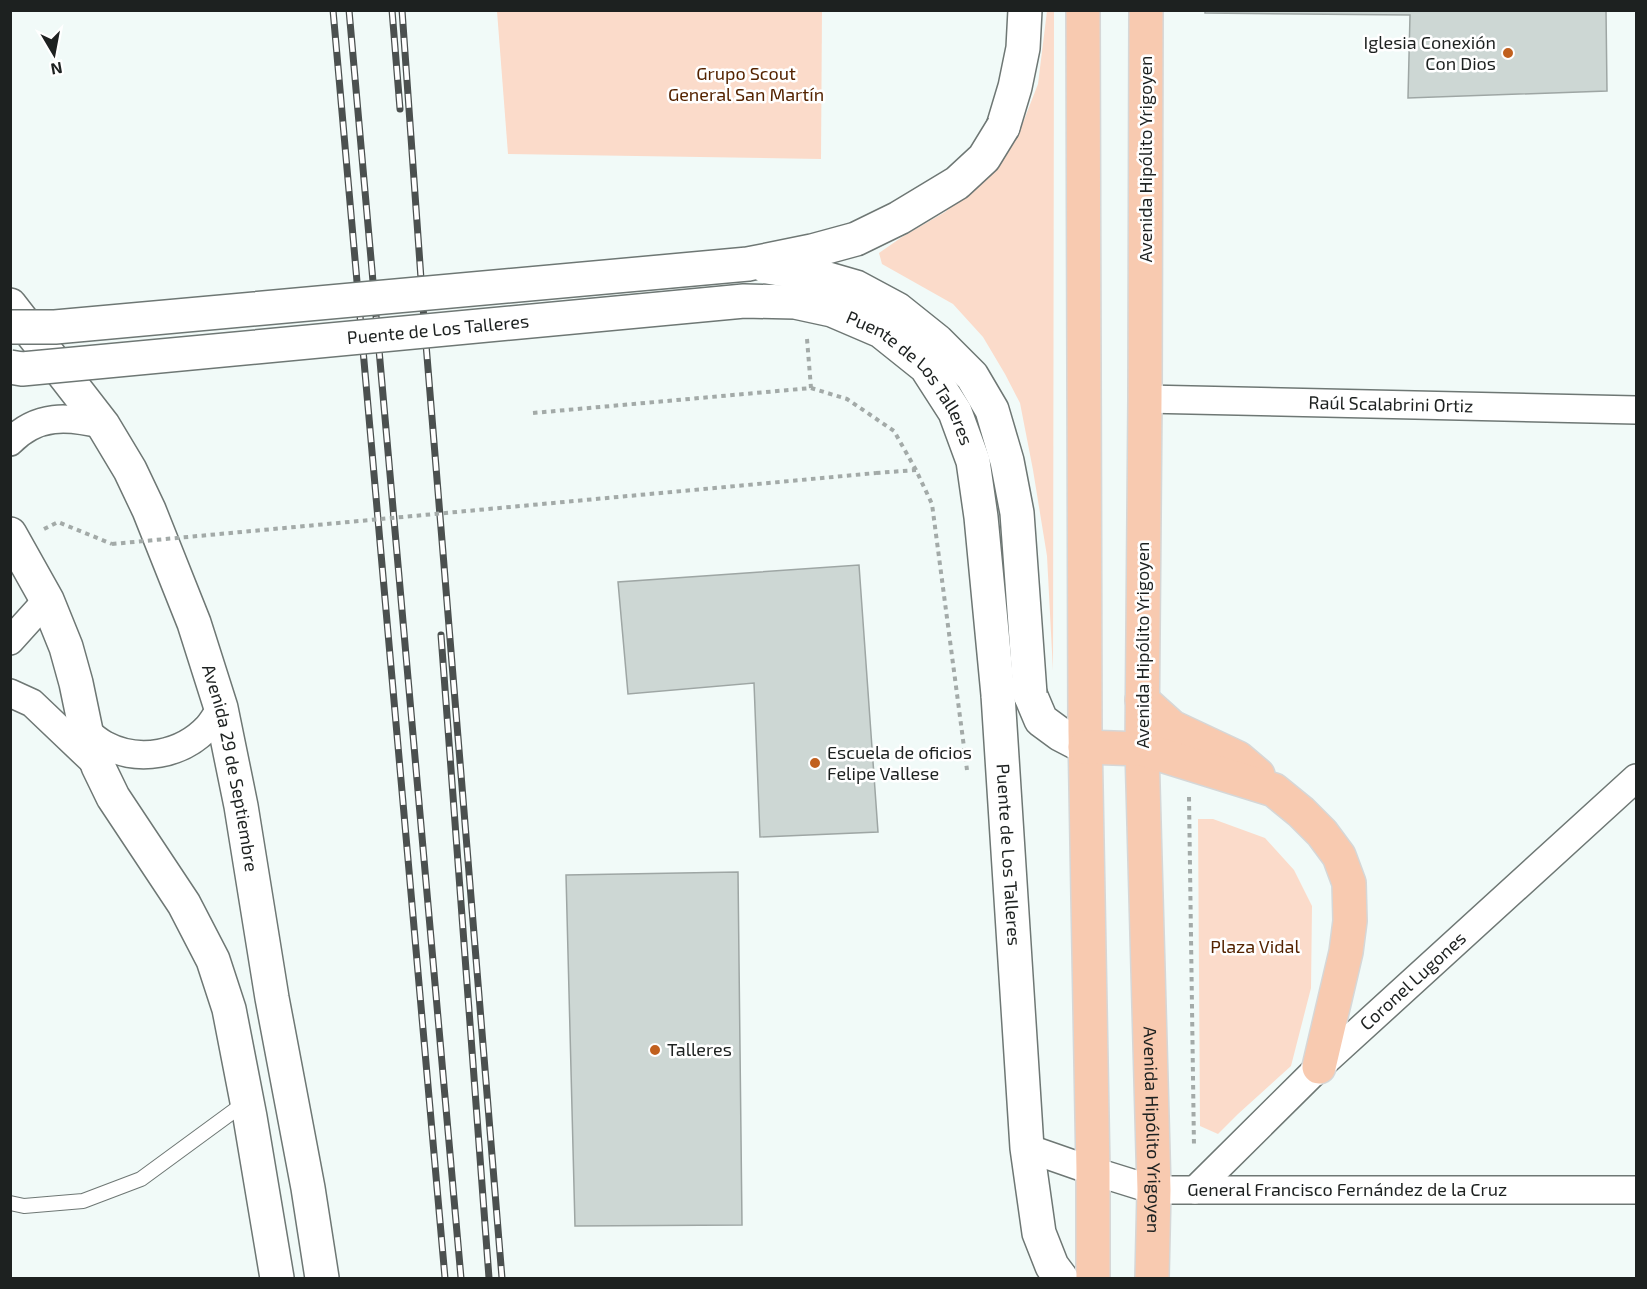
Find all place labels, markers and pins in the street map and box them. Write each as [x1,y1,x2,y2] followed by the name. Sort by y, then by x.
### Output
[1363,31,1496,74] place label: Iglesia Conexión Con Dios
[1501,46,1515,60] marker: Iglesia Conexión Con Dios
[827,741,972,784] place label: Escuela de oficios Felipe Vallese
[808,756,822,770] marker: Escuela de oficios Felipe Vallese
[667,1038,732,1060] place label: Talleres
[648,1043,662,1057] marker: Talleres

